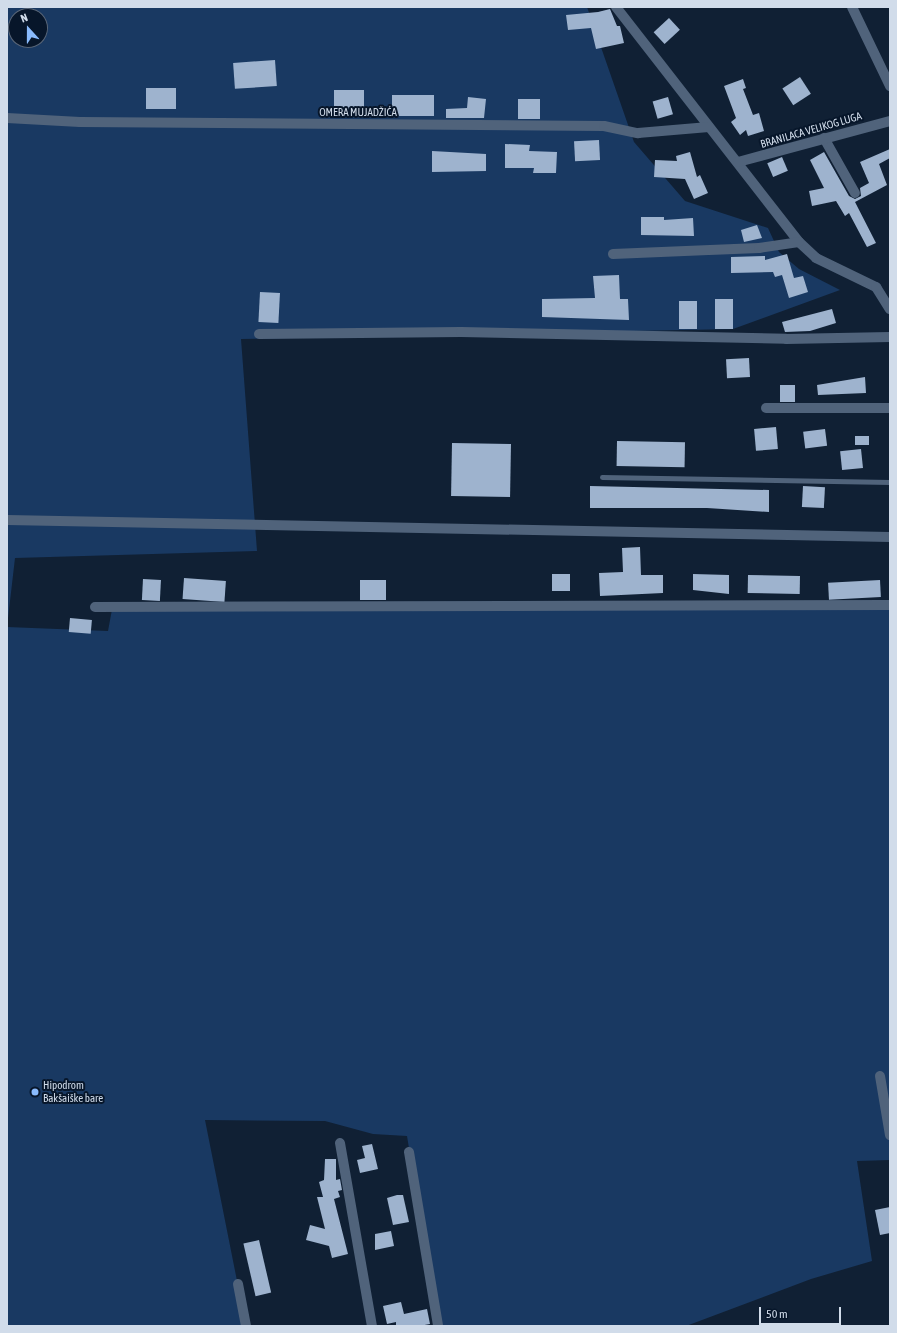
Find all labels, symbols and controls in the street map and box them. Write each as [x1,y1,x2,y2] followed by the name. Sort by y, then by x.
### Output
[8,8,48,48] north arrow
[19,11,29,24] text: N
[319,105,397,119] street label: OMERA MUJADŽIĆA
[759,109,863,151] street label: BRANILACA VELIKOG LUGA
[43,1079,103,1105] place label: Hipodrom Bakšaiške bare
[30,1087,40,1097] marker: Hipodrom Bakšaiške bare
[761,1299,843,1325] scale bar
[766,1307,788,1321] text: 50 m

